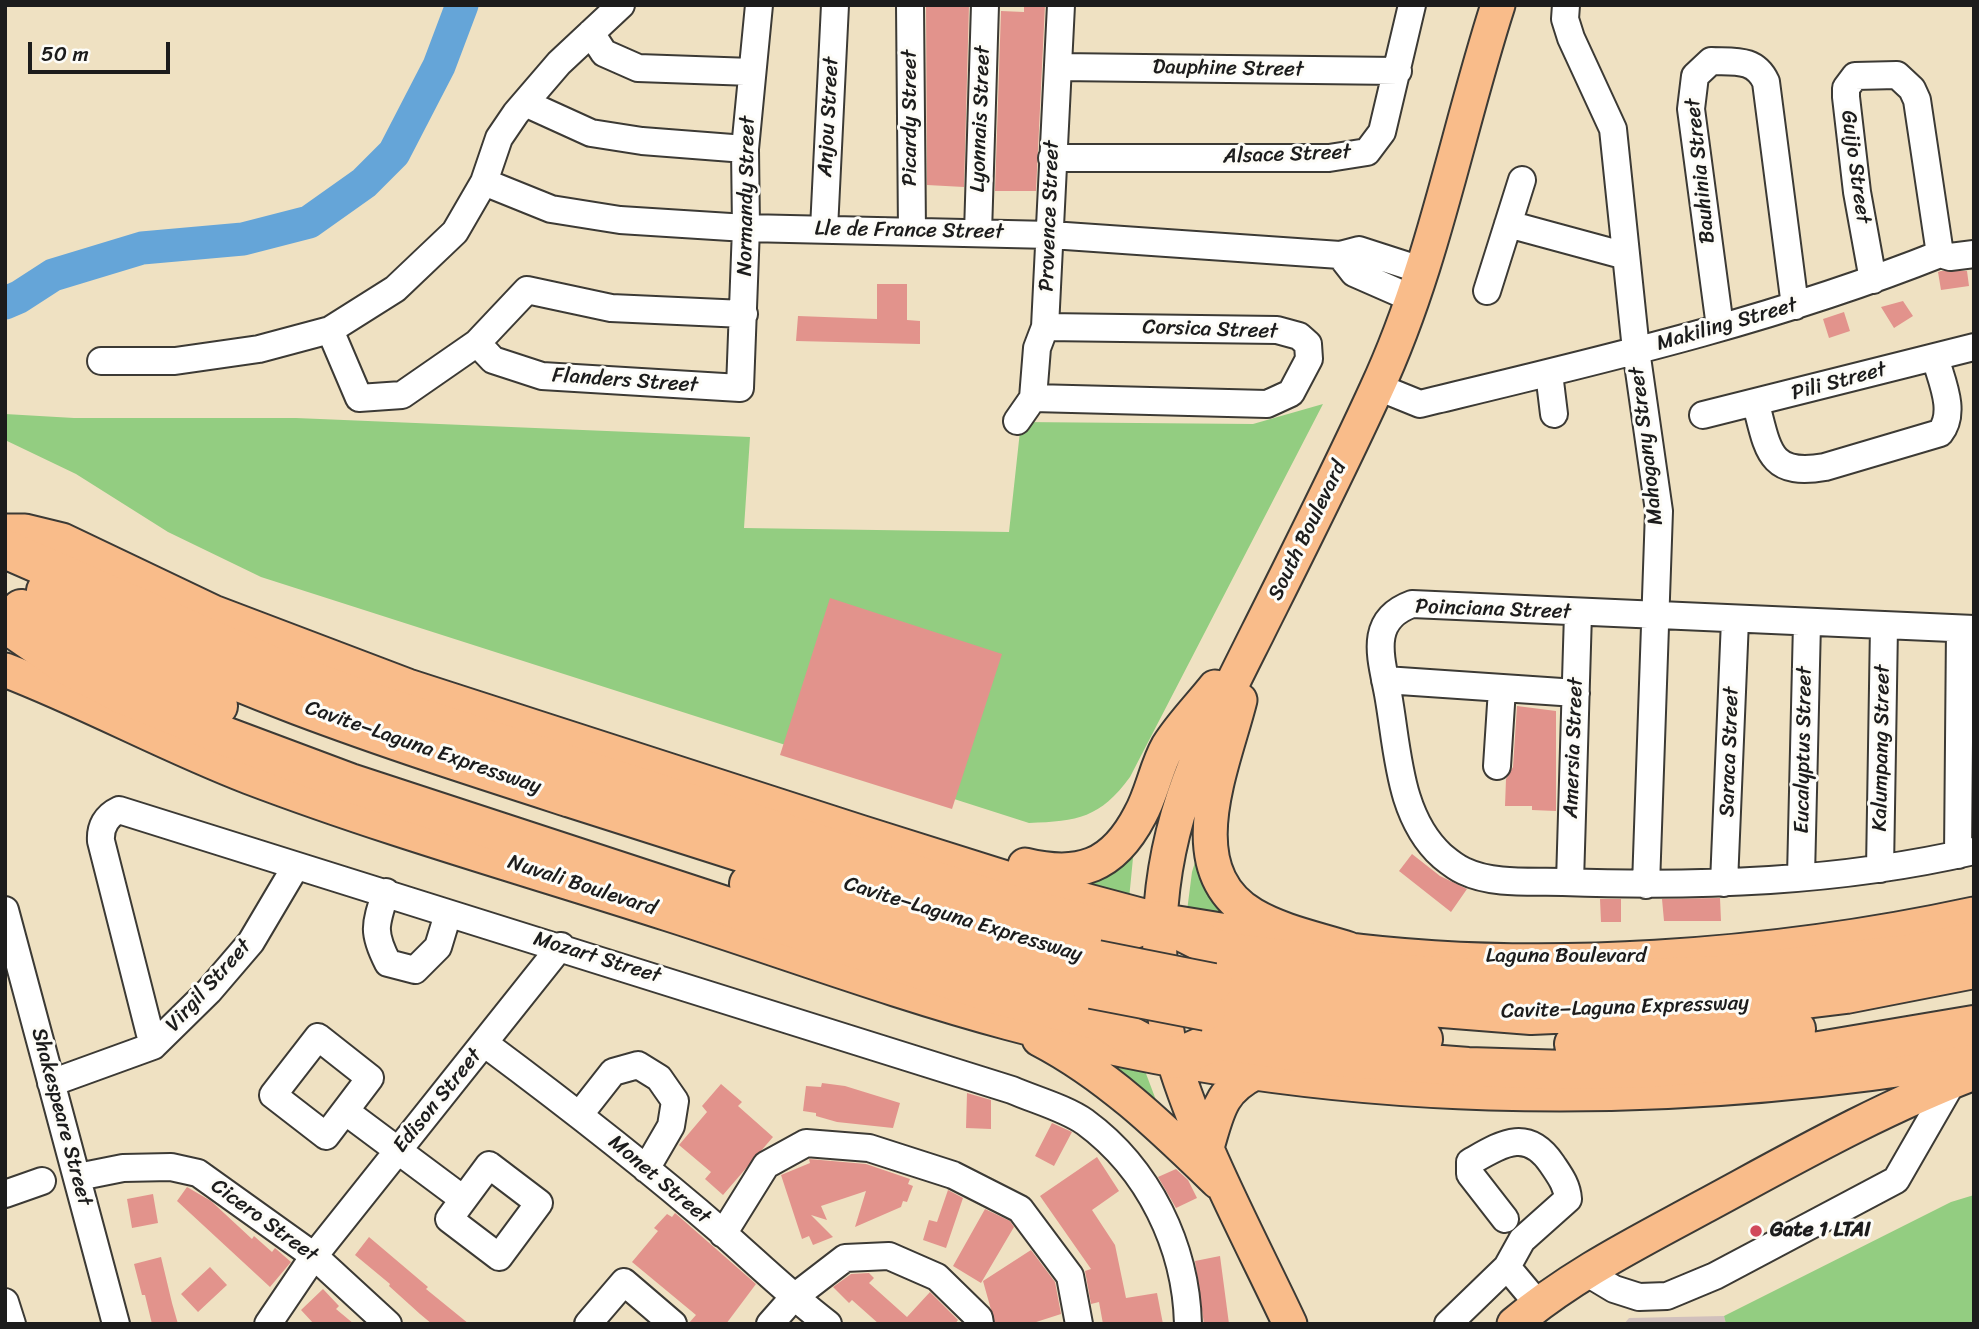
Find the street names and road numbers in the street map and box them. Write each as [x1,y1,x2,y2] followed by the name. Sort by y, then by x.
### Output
[966,45,996,193] street label: Lyonnais Street
[898,50,924,186] street label: Picardy Street
[1152,55,1304,83] street label: Dauphine Street
[813,56,845,178] street label: Anjou Street
[1681,97,1721,245] street label: Bauhinia Street
[1835,109,1875,225] street label: Guijo Street
[733,116,761,276] street label: Normandy Street
[1035,140,1065,292] street label: Provence Street
[1223,140,1351,170] street label: Alsace Street
[814,217,1004,245] street label: Lle de France Street
[1654,293,1800,357] street label: Makiling Street
[1142,315,1278,345] street label: Corsica Street
[1789,357,1889,407] street label: Pili Street
[551,363,699,399] street label: Flanders Street
[1625,365,1669,527] street label: Mahogany Street
[1263,457,1353,605] street label: South Boulevard
[1415,595,1571,625] street label: Poinciana Street
[1868,664,1896,832] street label: Kalumpang Street
[1790,666,1818,834] street label: Eucalyptus Street
[1559,677,1589,819] street label: Amersia Street
[1715,686,1745,818] street label: Saraca Street
[302,696,544,800] street label: Cavite–Laguna Expressway
[505,850,659,922] street label: Nuvali Boulevard
[841,872,1085,968] street label: Cavite–Laguna Expressway
[530,927,664,989] street label: Mozart Street
[161,935,257,1037] street label: Virgil Street
[1486,944,1646,970] street label: Laguna Boulevard
[1501,991,1749,1025] street label: Cavite–Laguna Expressway
[25,1025,97,1209] street label: Shakespeare Street
[388,1044,488,1158] street label: Edison Street
[603,1130,715,1230] street label: Monet Street
[206,1174,322,1268] street label: Cicero Street

